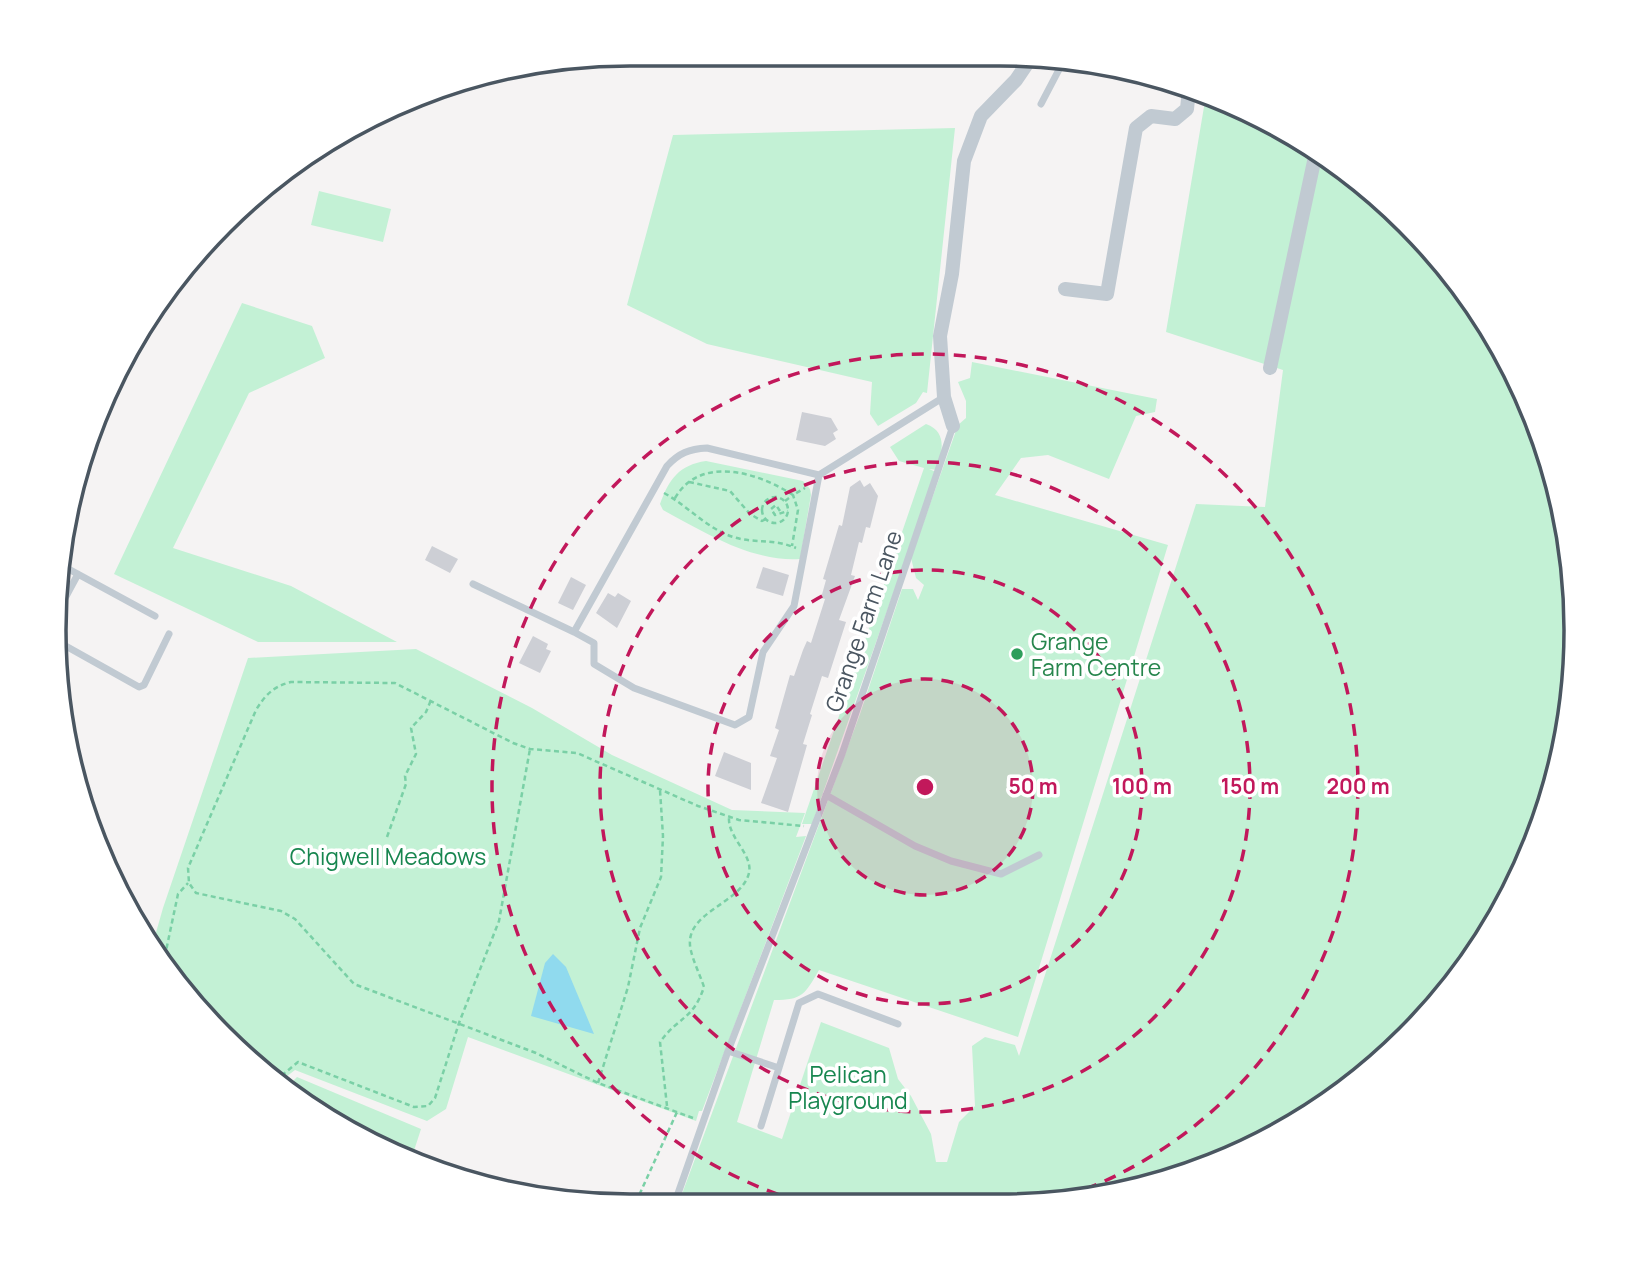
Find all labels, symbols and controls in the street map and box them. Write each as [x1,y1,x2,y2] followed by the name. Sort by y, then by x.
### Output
[817,526,909,716] street label: Grange Farm Lane
[1031,625,1161,683] place label: Grange Farm Centre
[1009,646,1025,662] marker: Grange Farm Centre
[1008,772,1058,800] text: 50 m
[1112,772,1172,800] text: 100 m
[1221,772,1279,800] text: 150 m
[1326,772,1390,800] text: 200 m
[913,775,937,799] centre of rings
[290,840,486,872] park label: Chigwell Meadows
[788,1058,908,1116] park label: Pelican Playground

